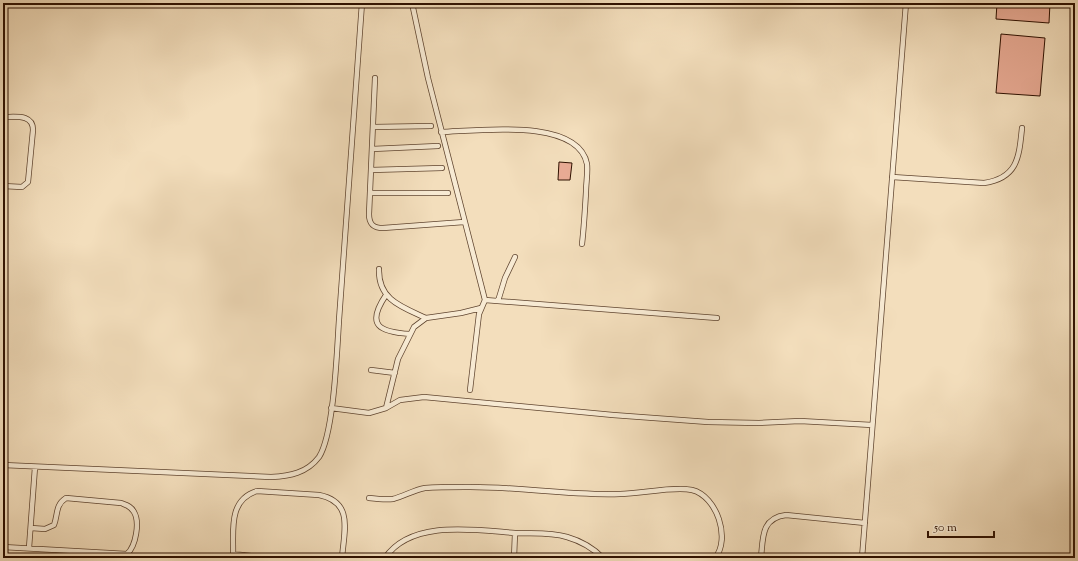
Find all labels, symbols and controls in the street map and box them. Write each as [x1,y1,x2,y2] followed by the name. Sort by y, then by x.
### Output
[928,513,994,539] scale bar
[933,519,957,537] text: 50 m

